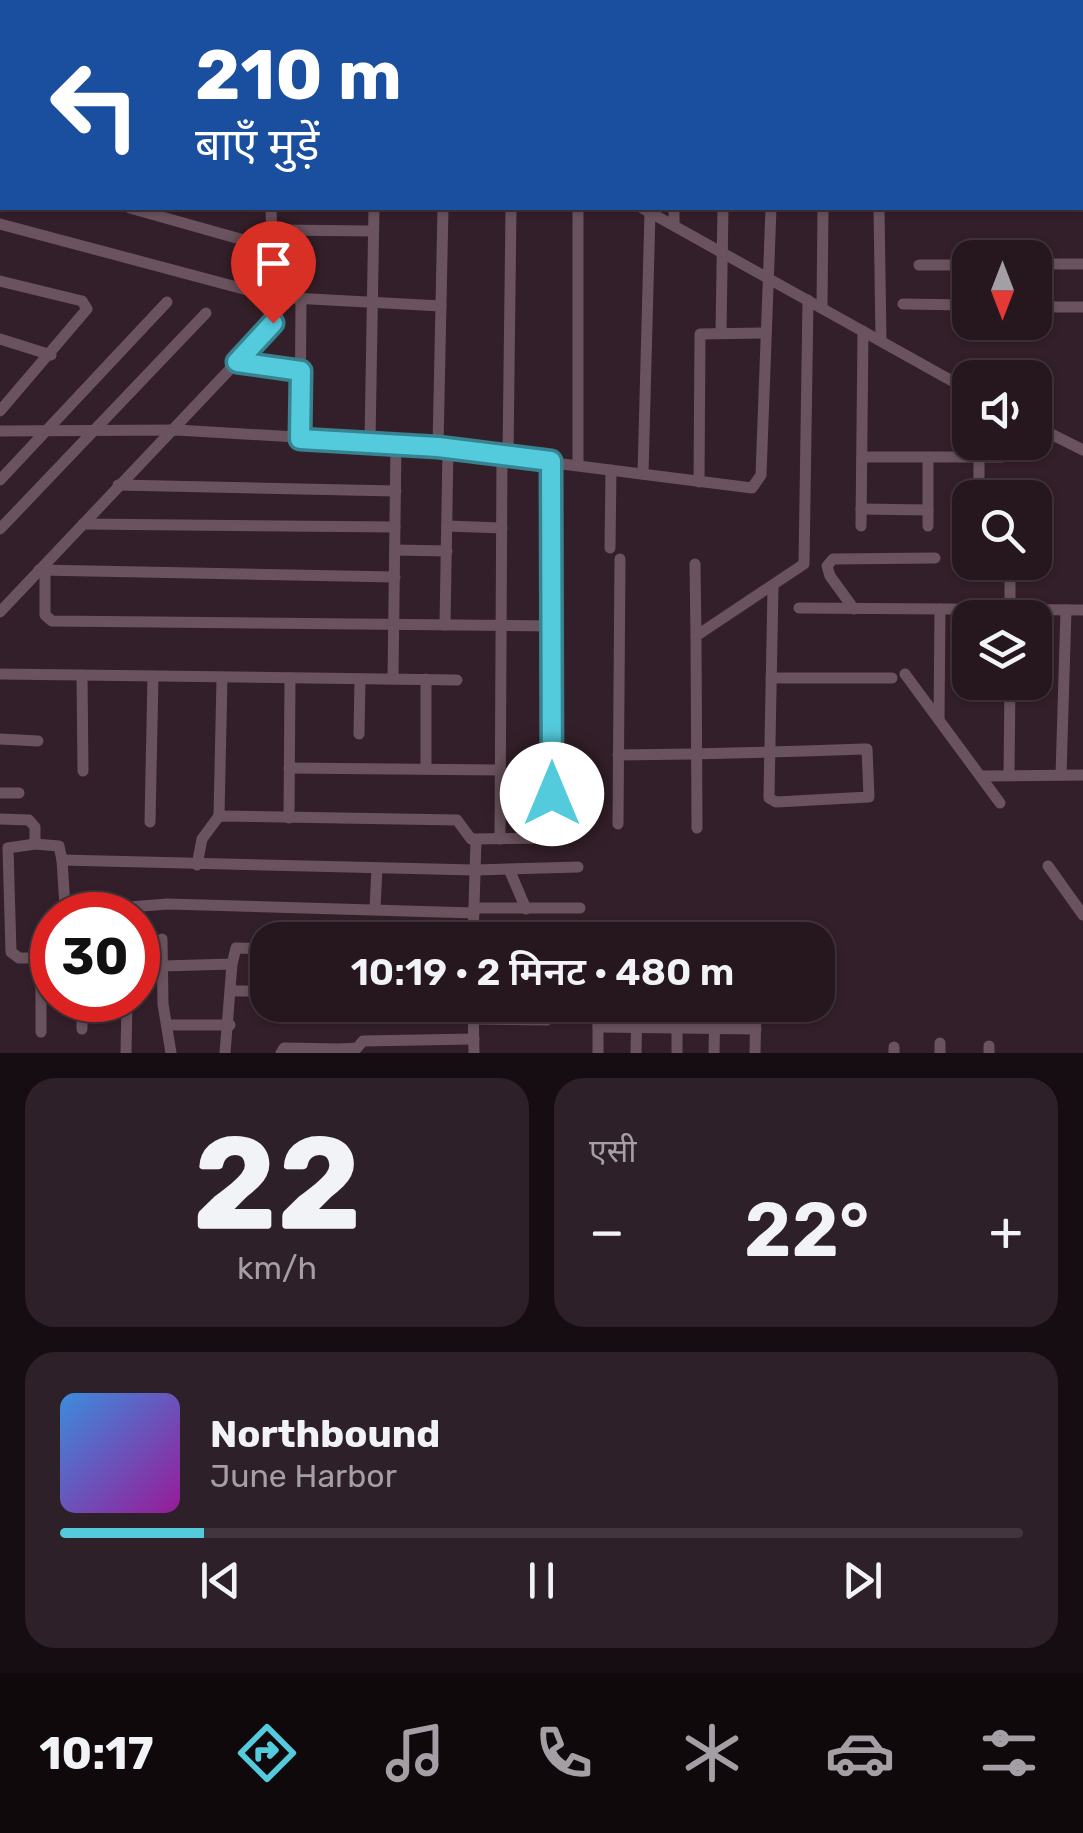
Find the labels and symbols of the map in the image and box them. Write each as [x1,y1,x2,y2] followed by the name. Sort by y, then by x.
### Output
[231,221,316,324] pin
[952,240,1052,340] north arrow
[500,742,604,846] position arrow
[30,892,160,1022] speed limit sign: 30

